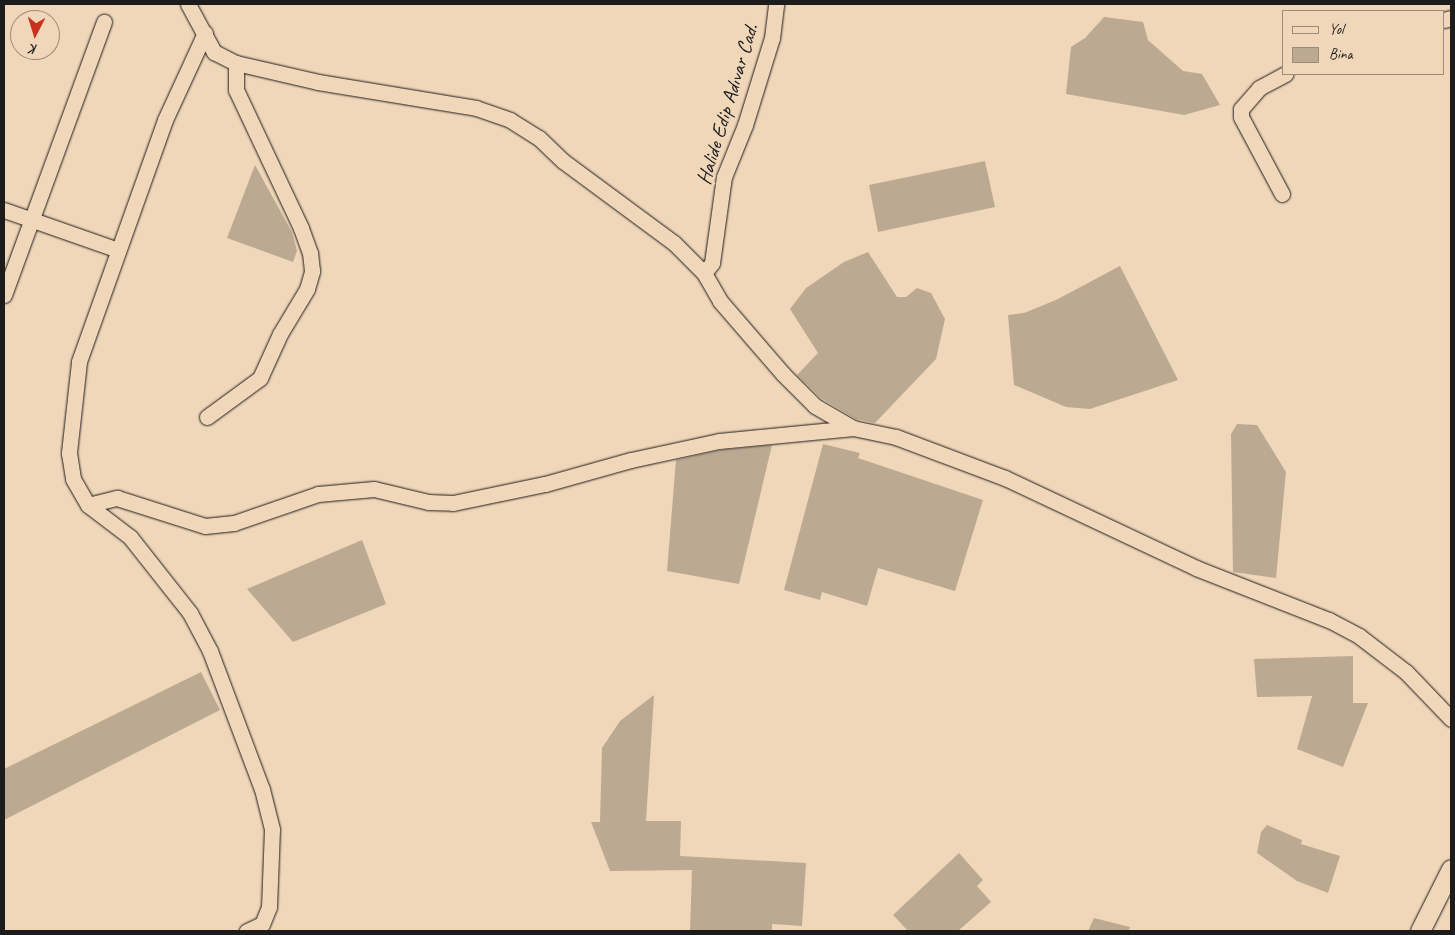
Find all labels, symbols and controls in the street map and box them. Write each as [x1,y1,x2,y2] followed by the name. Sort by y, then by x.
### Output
[10,10,60,60] north arrow
[1282,10,1445,75] legend
[690,20,764,188] street label: Halide Edip Adıvar Cad.
[1329,20,1344,39] text: Yol
[29,41,38,58] text: K
[1329,45,1353,64] text: Bina

